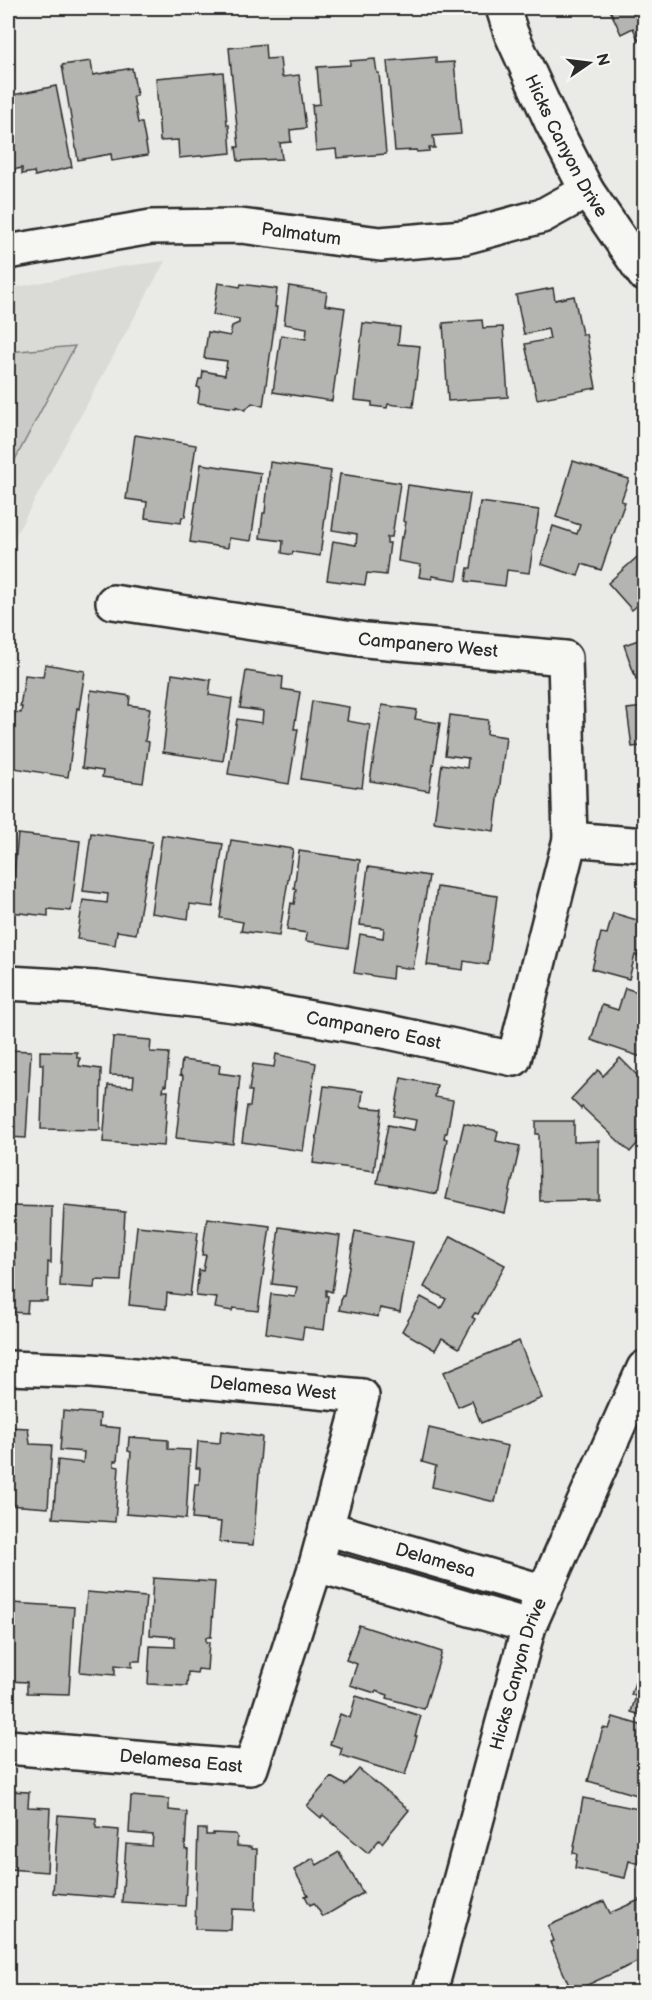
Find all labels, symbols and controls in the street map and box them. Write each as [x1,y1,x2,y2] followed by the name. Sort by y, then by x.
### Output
[559,33,619,93] north arrow
[591,52,613,68] text: N
[520,71,612,222] street label: Hicks Canyon Drive
[260,219,342,250] street label: Palmatum
[357,629,499,662] street label: Campanero West
[304,1007,443,1054] street label: Campanero East
[209,1372,338,1405] street label: Delamesa West
[393,1539,478,1582] street label: Delamesa
[486,1594,551,1753] street label: Hicks Canyon Drive
[118,1746,244,1777] street label: Delamesa East

